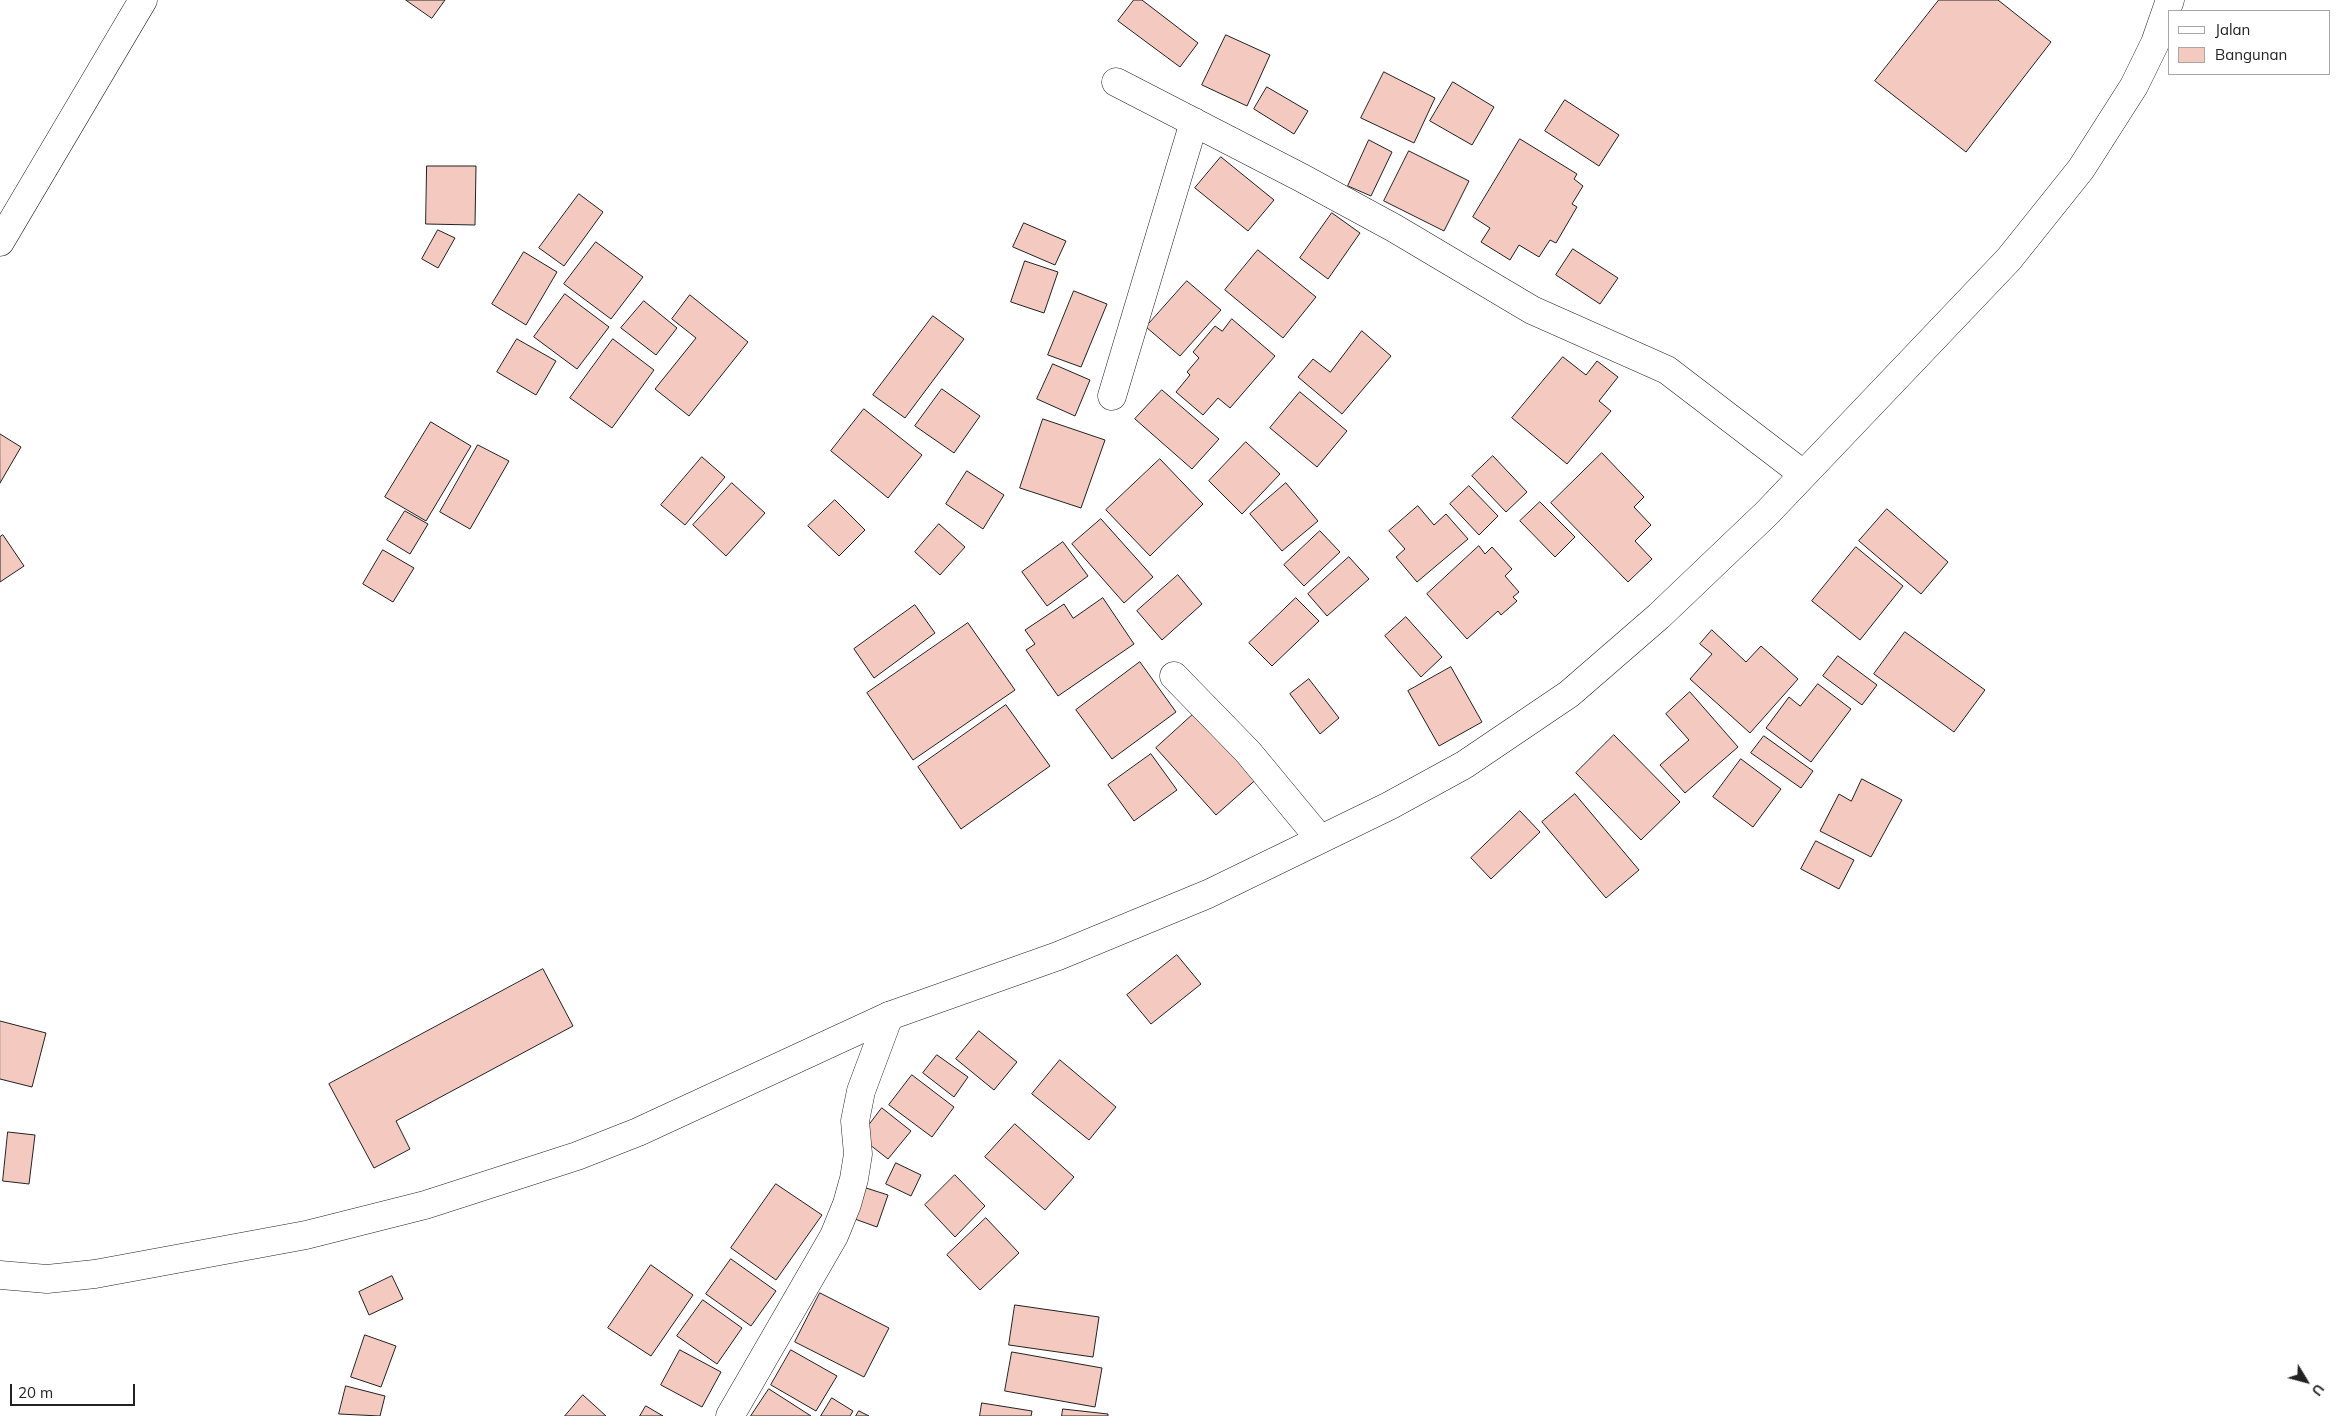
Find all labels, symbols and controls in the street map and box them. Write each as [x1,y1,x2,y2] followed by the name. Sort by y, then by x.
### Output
[2168,10,2331,75] legend
[2215,20,2250,39] text: Jalan
[2215,45,2287,64] text: Bangunan
[2281,1356,2331,1406] north arrow
[12,1374,138,1406] scale bar
[2308,1380,2328,1400] text: U
[18,1383,53,1402] text: 20 m

